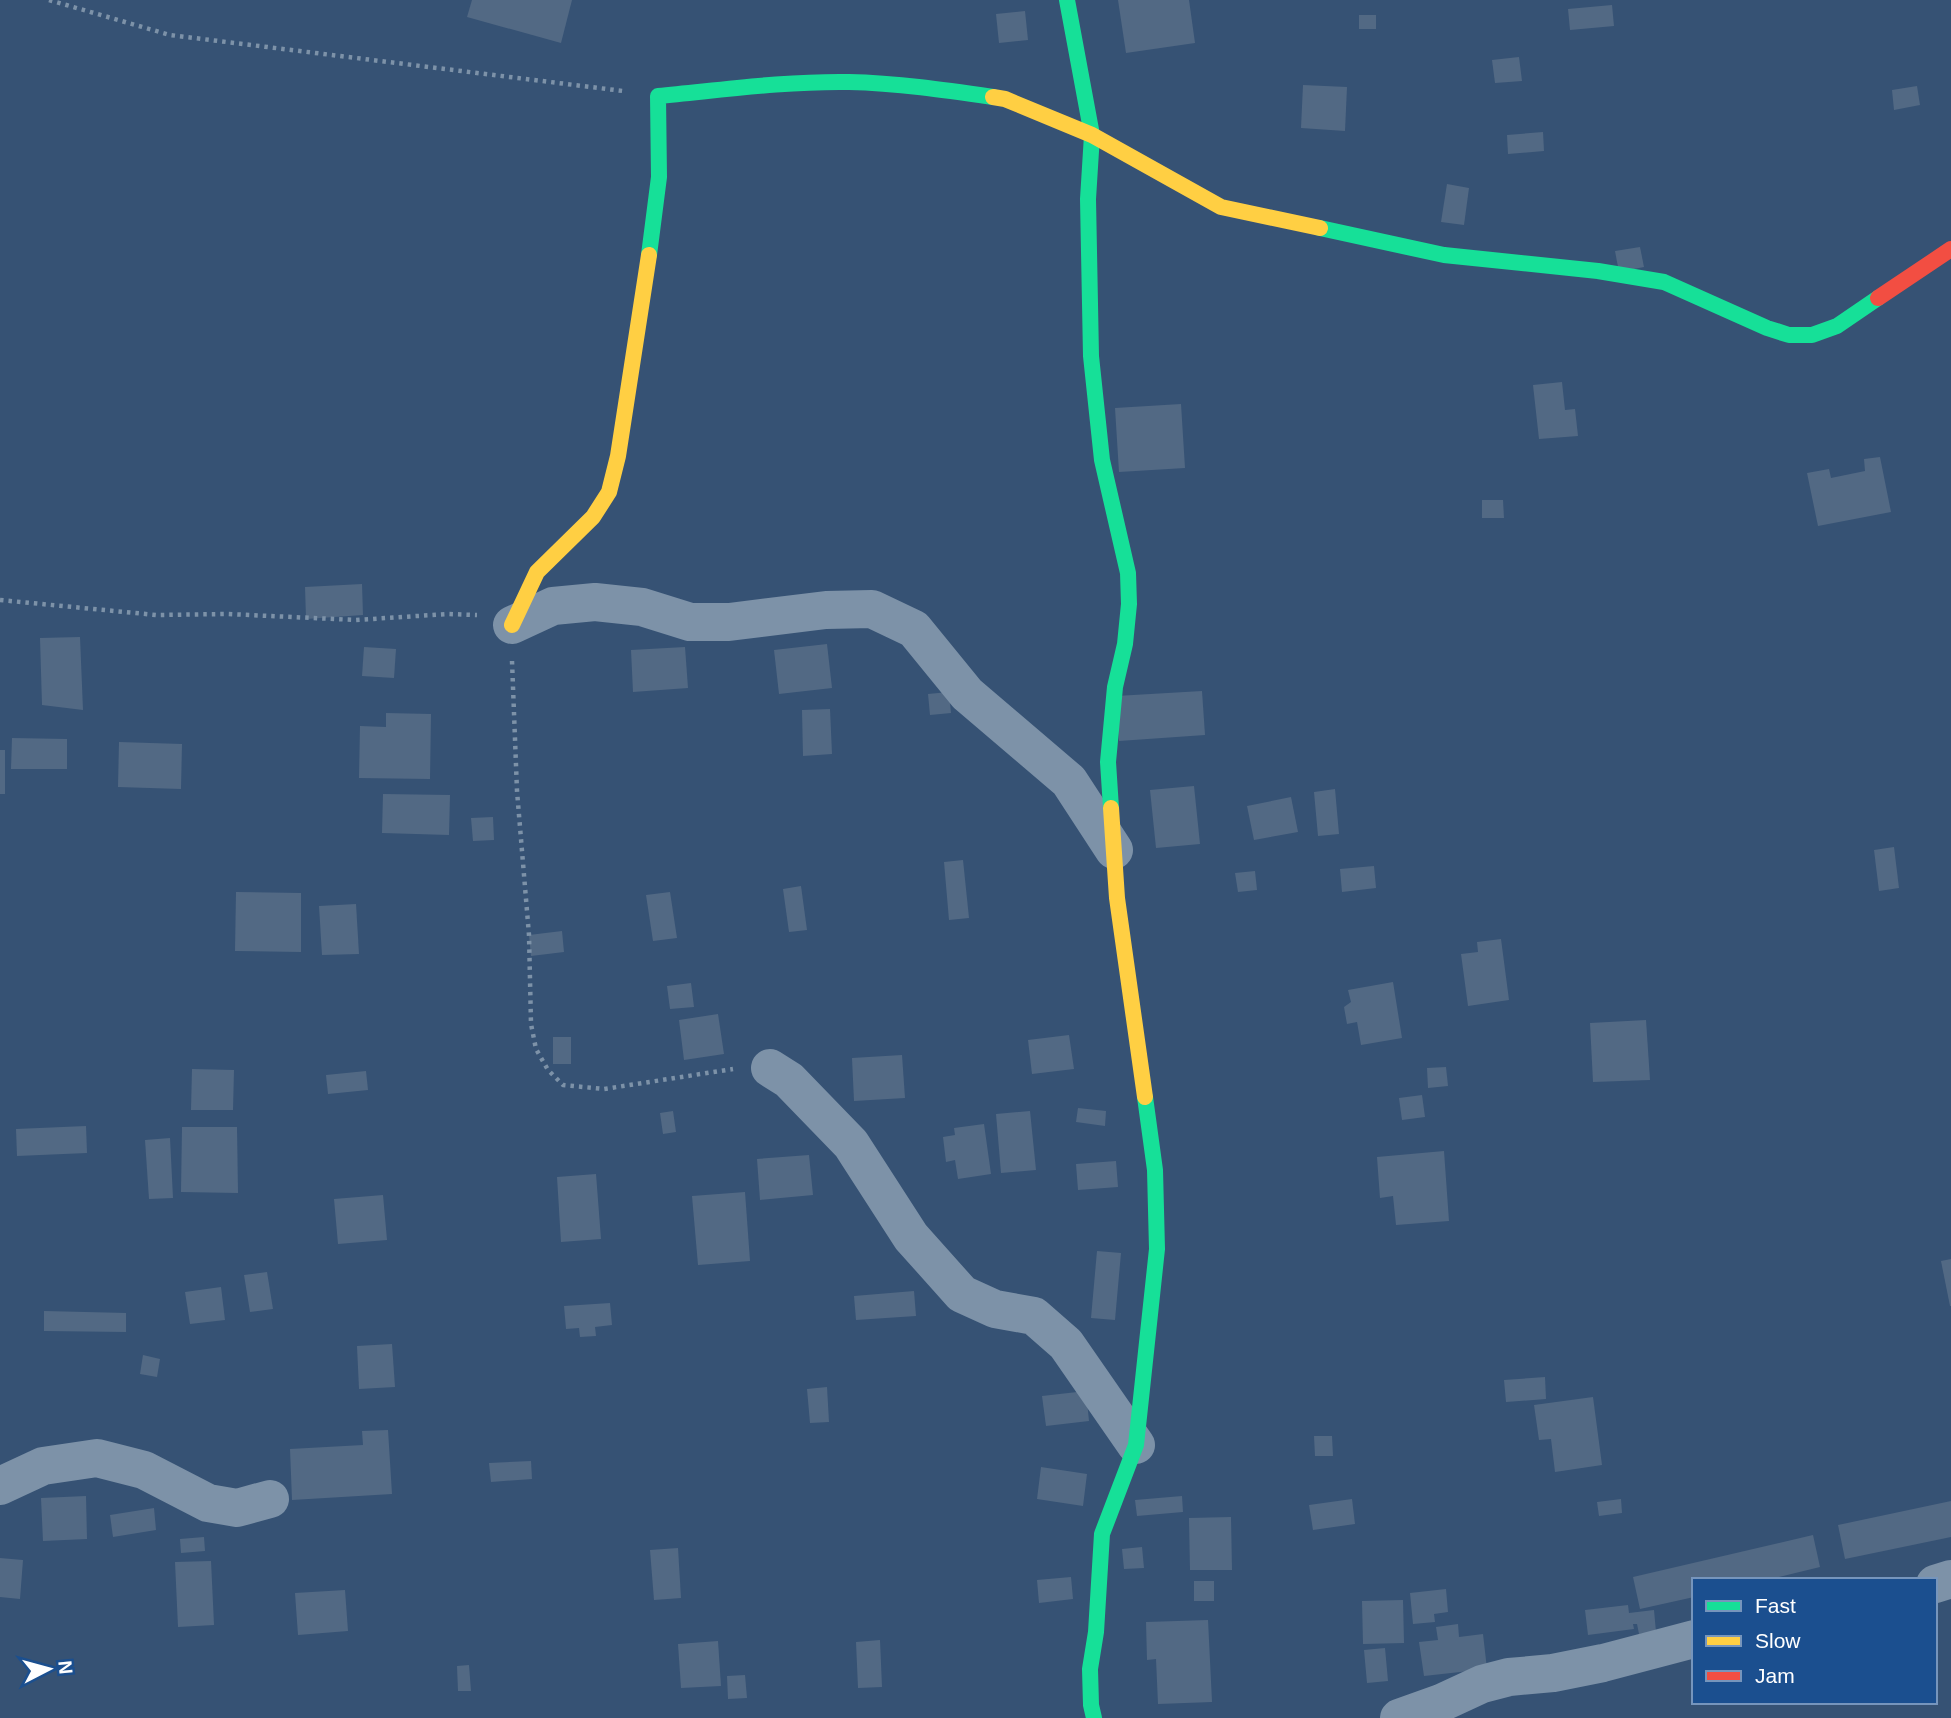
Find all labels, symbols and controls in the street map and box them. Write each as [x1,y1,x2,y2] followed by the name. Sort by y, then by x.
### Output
[1692,1578,1937,1704] legend
[1755,1594,1796,1617] text: Fast
[1755,1629,1801,1652] text: Slow
[14,1634,84,1704] north arrow
[54,1659,77,1675] text: N
[1755,1664,1795,1687] text: Jam

